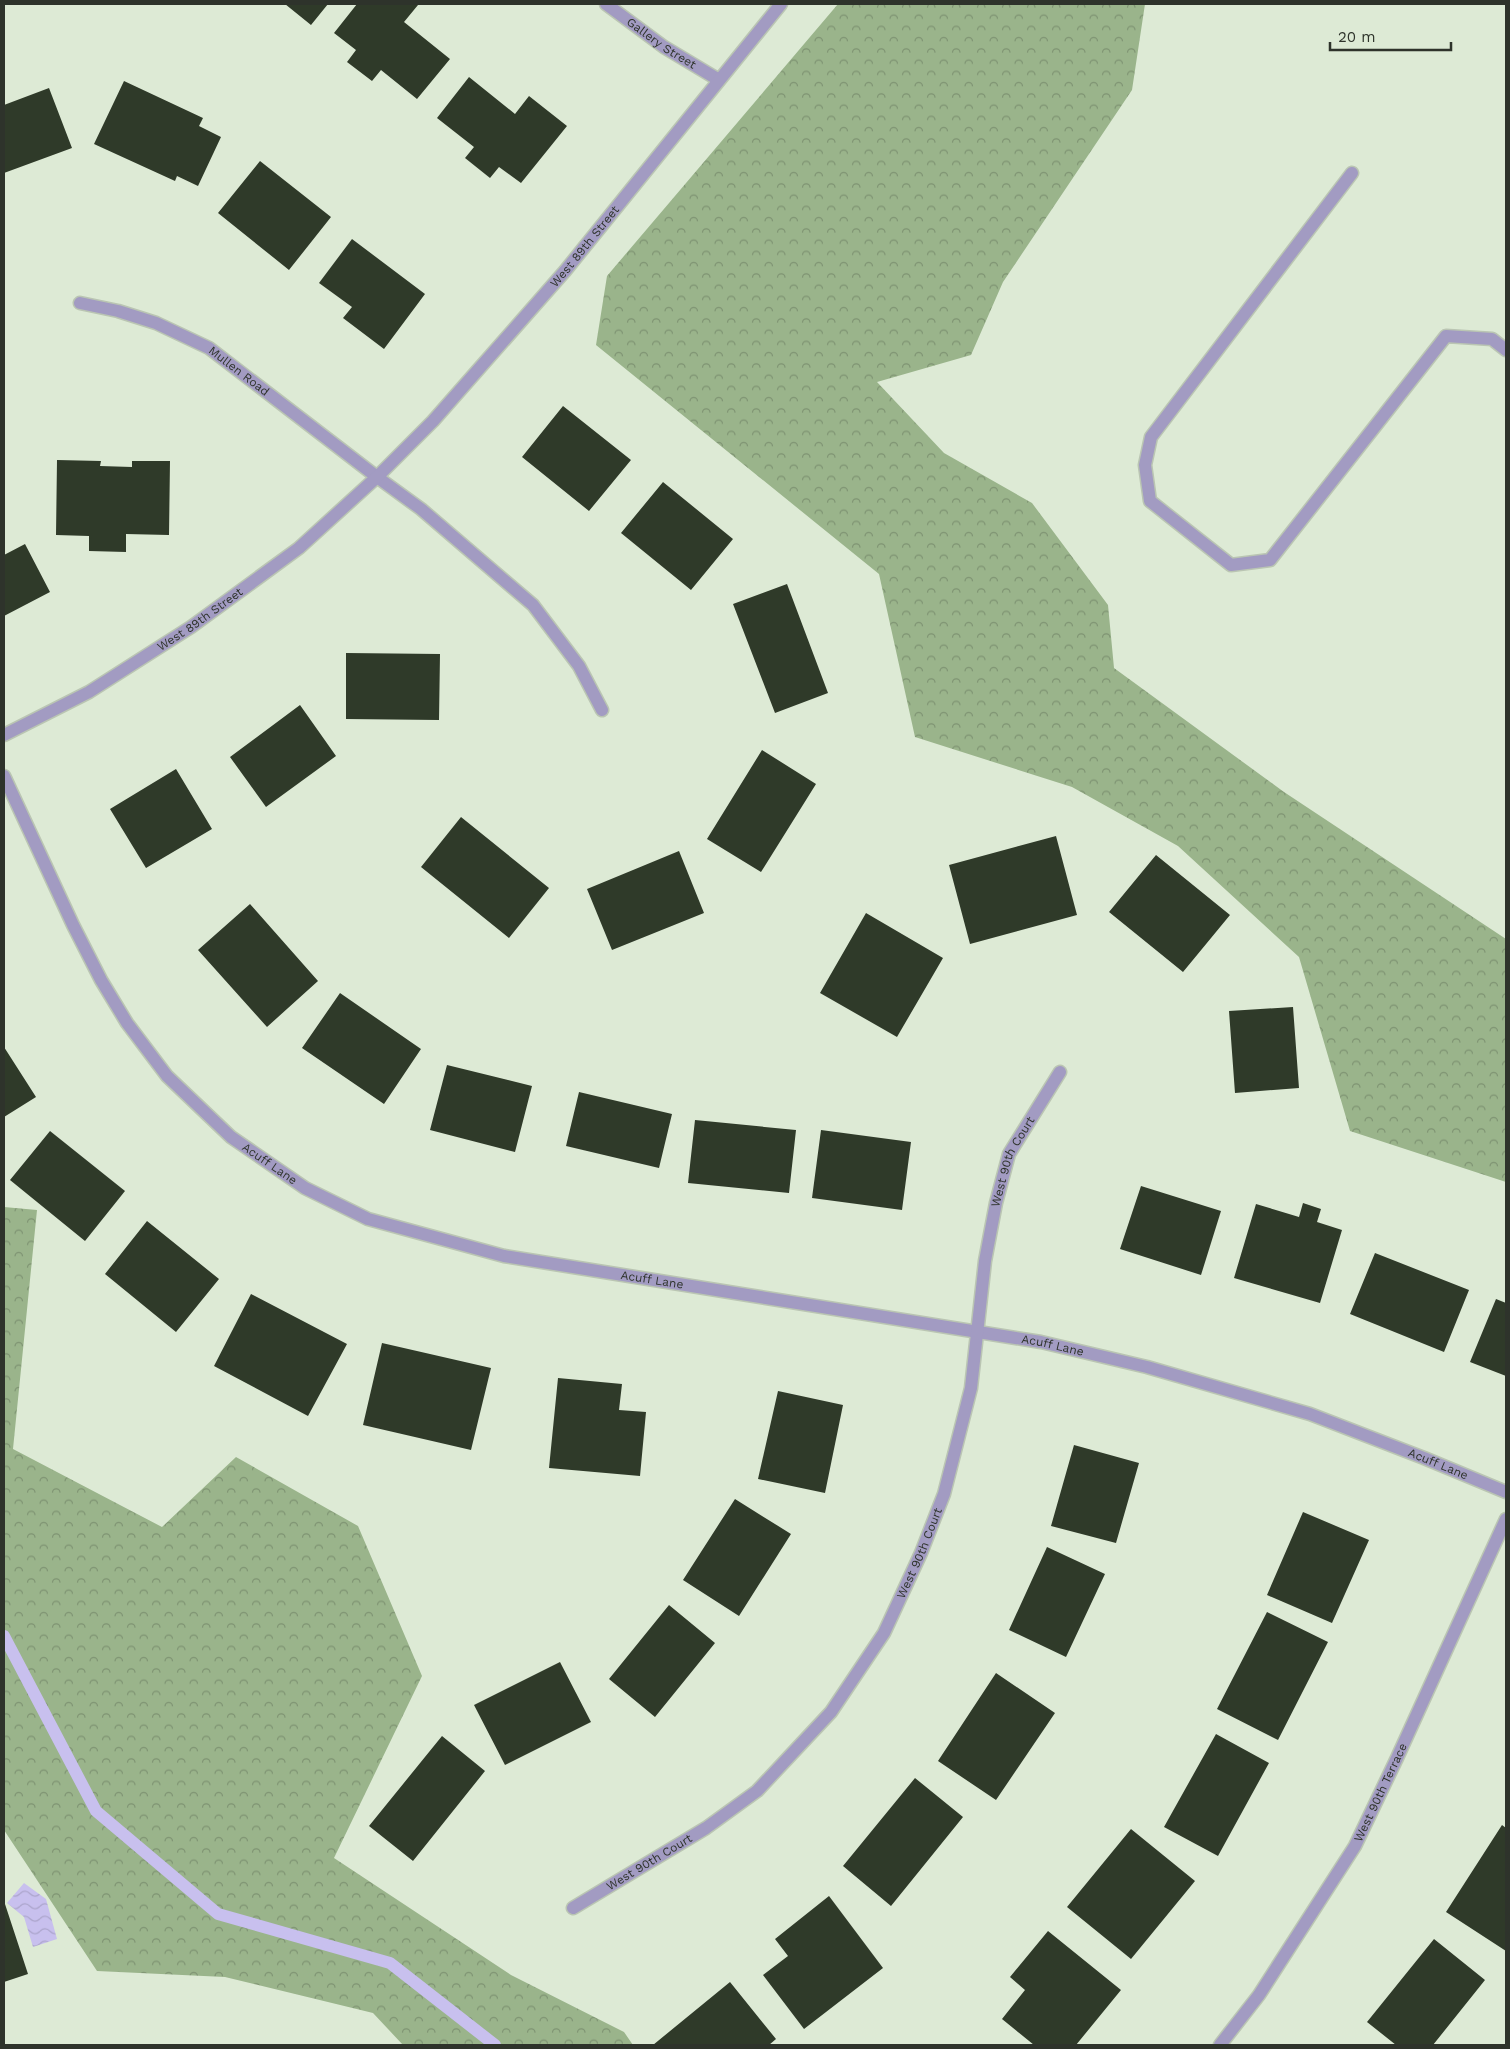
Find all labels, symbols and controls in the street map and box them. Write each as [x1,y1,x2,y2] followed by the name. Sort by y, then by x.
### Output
[624,15,699,72] street label: Gallery Street
[1330,20,1451,52] scale bar
[1338,28,1376,46] text: 20 m
[547,203,622,290] street label: West 89th Street
[206,343,272,399] street label: Mullen Road
[155,585,245,654] street label: West 89th Street
[988,1114,1038,1209] street label: West 90th Court
[240,1140,300,1187] street label: Acuff Lane
[620,1268,685,1292] street label: Acuff Lane
[1021,1332,1085,1359] street label: Acuff Lane
[1406,1446,1470,1483] street label: Acuff Lane
[894,1506,945,1601] street label: West 90th Court
[1351,1741,1410,1844] street label: West 90th Terrace
[604,1831,695,1893] street label: West 90th Court

